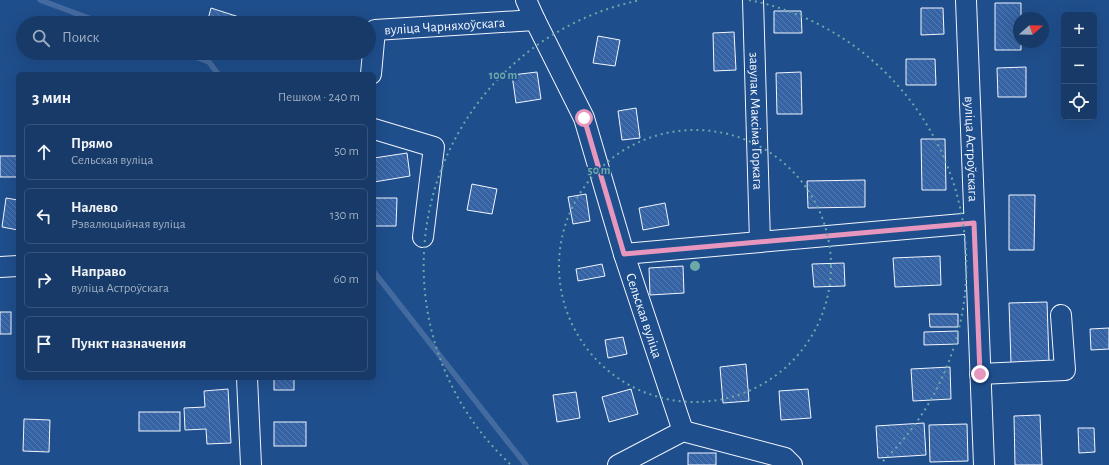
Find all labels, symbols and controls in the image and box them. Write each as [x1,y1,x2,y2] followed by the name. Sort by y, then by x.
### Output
[1013,12,1049,48] north arrow
[1061,12,1097,120] map controls
[1061,12,1097,48] button: +
[16,16,376,60] search box
[384,16,506,37] street label: вуліца Чарняхоўскага
[30,27,52,49] icon: search
[62,30,100,45] text: Поиск
[1061,48,1097,84] button: −
[747,52,765,191] street label: завулак Максіма Горкага
[489,69,517,81] text: 100 m
[1061,84,1097,120] button: locate
[32,89,71,106] text: 3 мин
[278,91,360,104] text: Пешком · 240 m
[962,96,980,203] street label: вуліца Астроўскага
[575,109,593,127] route start
[71,136,113,151] text: Прямо
[33,141,55,163] icon: ahead
[334,145,359,158] text: 50 m
[71,154,154,167] text: Сельская вуліца
[588,164,611,176] text: 50 m
[71,200,118,215] text: Налево
[33,205,55,227] icon: left
[330,209,359,222] text: 130 m
[71,218,186,231] text: Рэвалюцыйная вуліца
[688,259,702,273] centre of rings
[71,264,126,279] text: Направо
[33,269,55,291] icon: right
[623,271,664,361] street label: Сельская вуліца
[333,273,359,286] text: 60 m
[71,282,169,295] text: вуліца Астроўскага
[33,333,55,355] icon: arrive
[71,336,186,351] text: Пункт назначения
[971,365,989,383] route end

